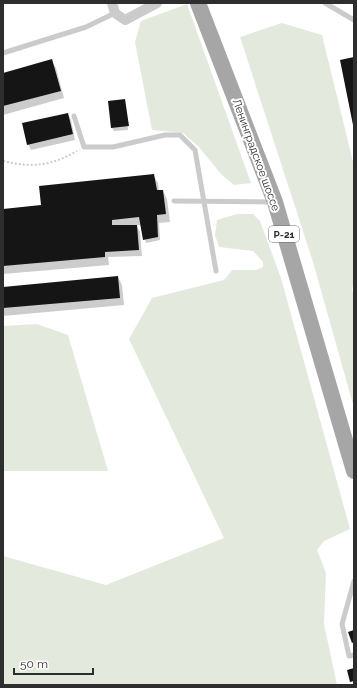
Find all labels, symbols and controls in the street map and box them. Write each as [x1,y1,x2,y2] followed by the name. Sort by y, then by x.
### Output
[230,97,283,213] street label: Ленинградское шоссе
[269,226,299,242] road number: Р-21
[14,650,93,676] scale bar
[20,657,48,671] text: 50 m

